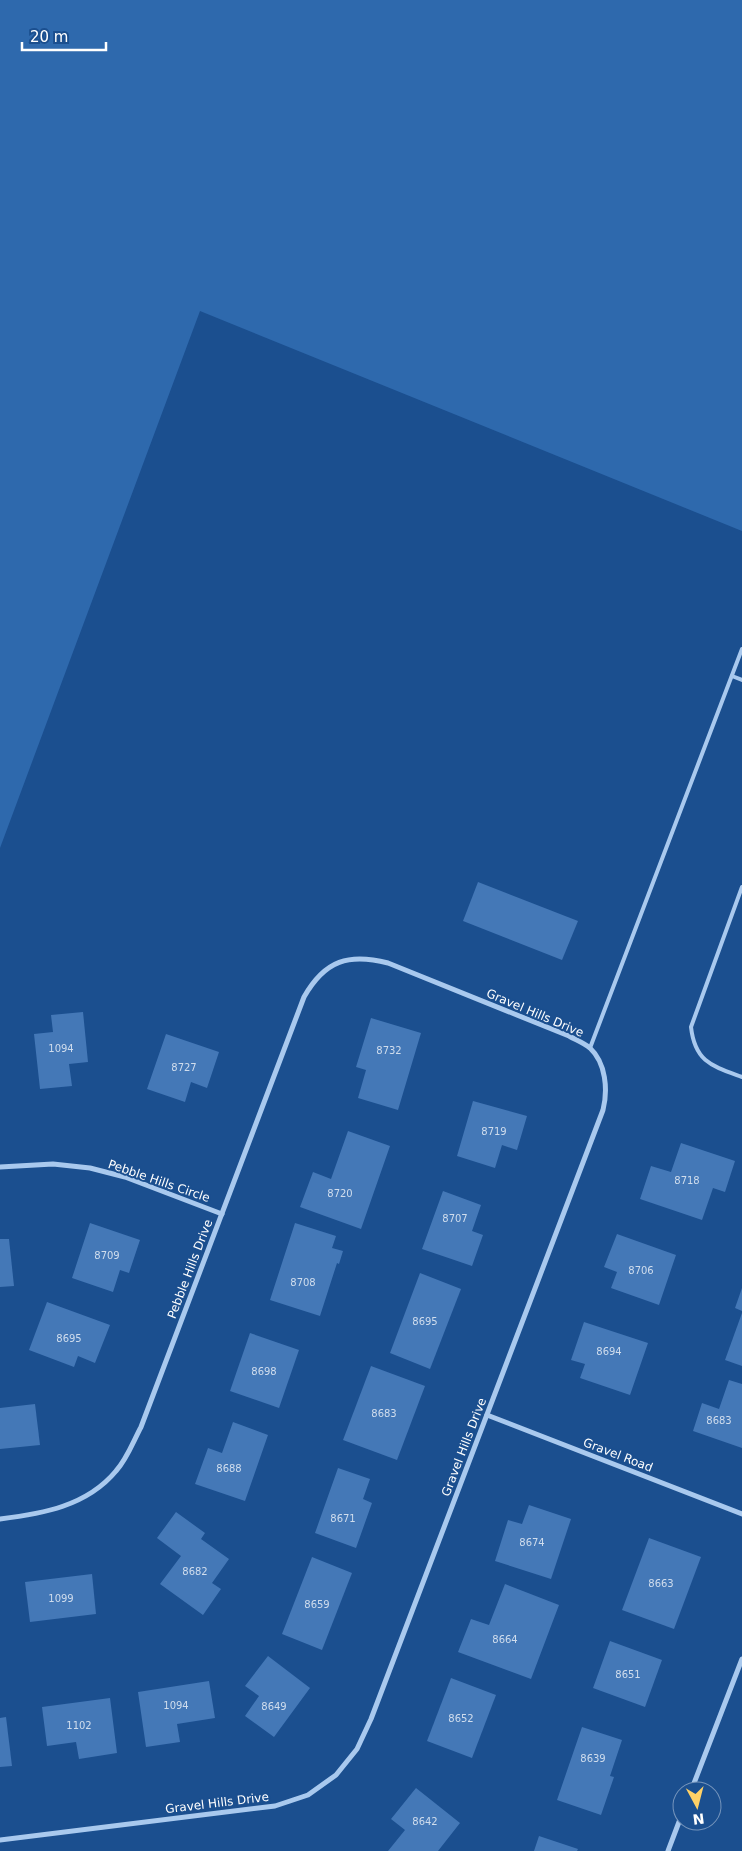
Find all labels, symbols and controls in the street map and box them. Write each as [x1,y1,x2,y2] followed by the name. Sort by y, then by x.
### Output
[22,20,106,52] scale bar
[30,28,68,46] text: 20 m
[484,986,586,1040] street label: Gravel Hills Drive
[48,1043,74,1054] house number: 1094
[376,1045,402,1056] house number: 8732
[171,1062,197,1073] house number: 8727
[481,1126,507,1137] house number: 8719
[106,1157,212,1205] street label: Pebble Hills Circle
[674,1175,700,1186] house number: 8718
[327,1188,353,1199] house number: 8720
[442,1213,468,1224] house number: 8707
[165,1217,215,1321] street label: Pebble Hills Drive
[94,1250,120,1261] house number: 8709
[628,1265,654,1276] house number: 8706
[290,1277,316,1288] house number: 8708
[412,1316,438,1327] house number: 8695
[56,1333,82,1344] house number: 8695
[596,1346,622,1357] house number: 8694
[251,1366,277,1377] house number: 8698
[439,1396,489,1498] street label: Gravel Hills Drive
[371,1408,397,1419] house number: 8683
[706,1415,732,1426] house number: 8683
[581,1435,655,1475] street label: Gravel Road
[216,1463,242,1474] house number: 8688
[330,1513,356,1524] house number: 8671
[519,1537,545,1548] house number: 8674
[182,1566,208,1577] house number: 8682
[648,1578,674,1589] house number: 8663
[48,1593,74,1604] house number: 1099
[304,1599,330,1610] house number: 8659
[492,1634,518,1645] house number: 8664
[615,1669,641,1680] house number: 8651
[163,1700,189,1711] house number: 1094
[261,1701,287,1712] house number: 8649
[448,1713,474,1724] house number: 8652
[66,1720,92,1731] house number: 1102
[580,1753,606,1764] house number: 8639
[672,1781,722,1831] north arrow
[164,1790,270,1816] street label: Gravel Hills Drive
[692,1810,705,1828] text: N
[412,1816,438,1827] house number: 8642

